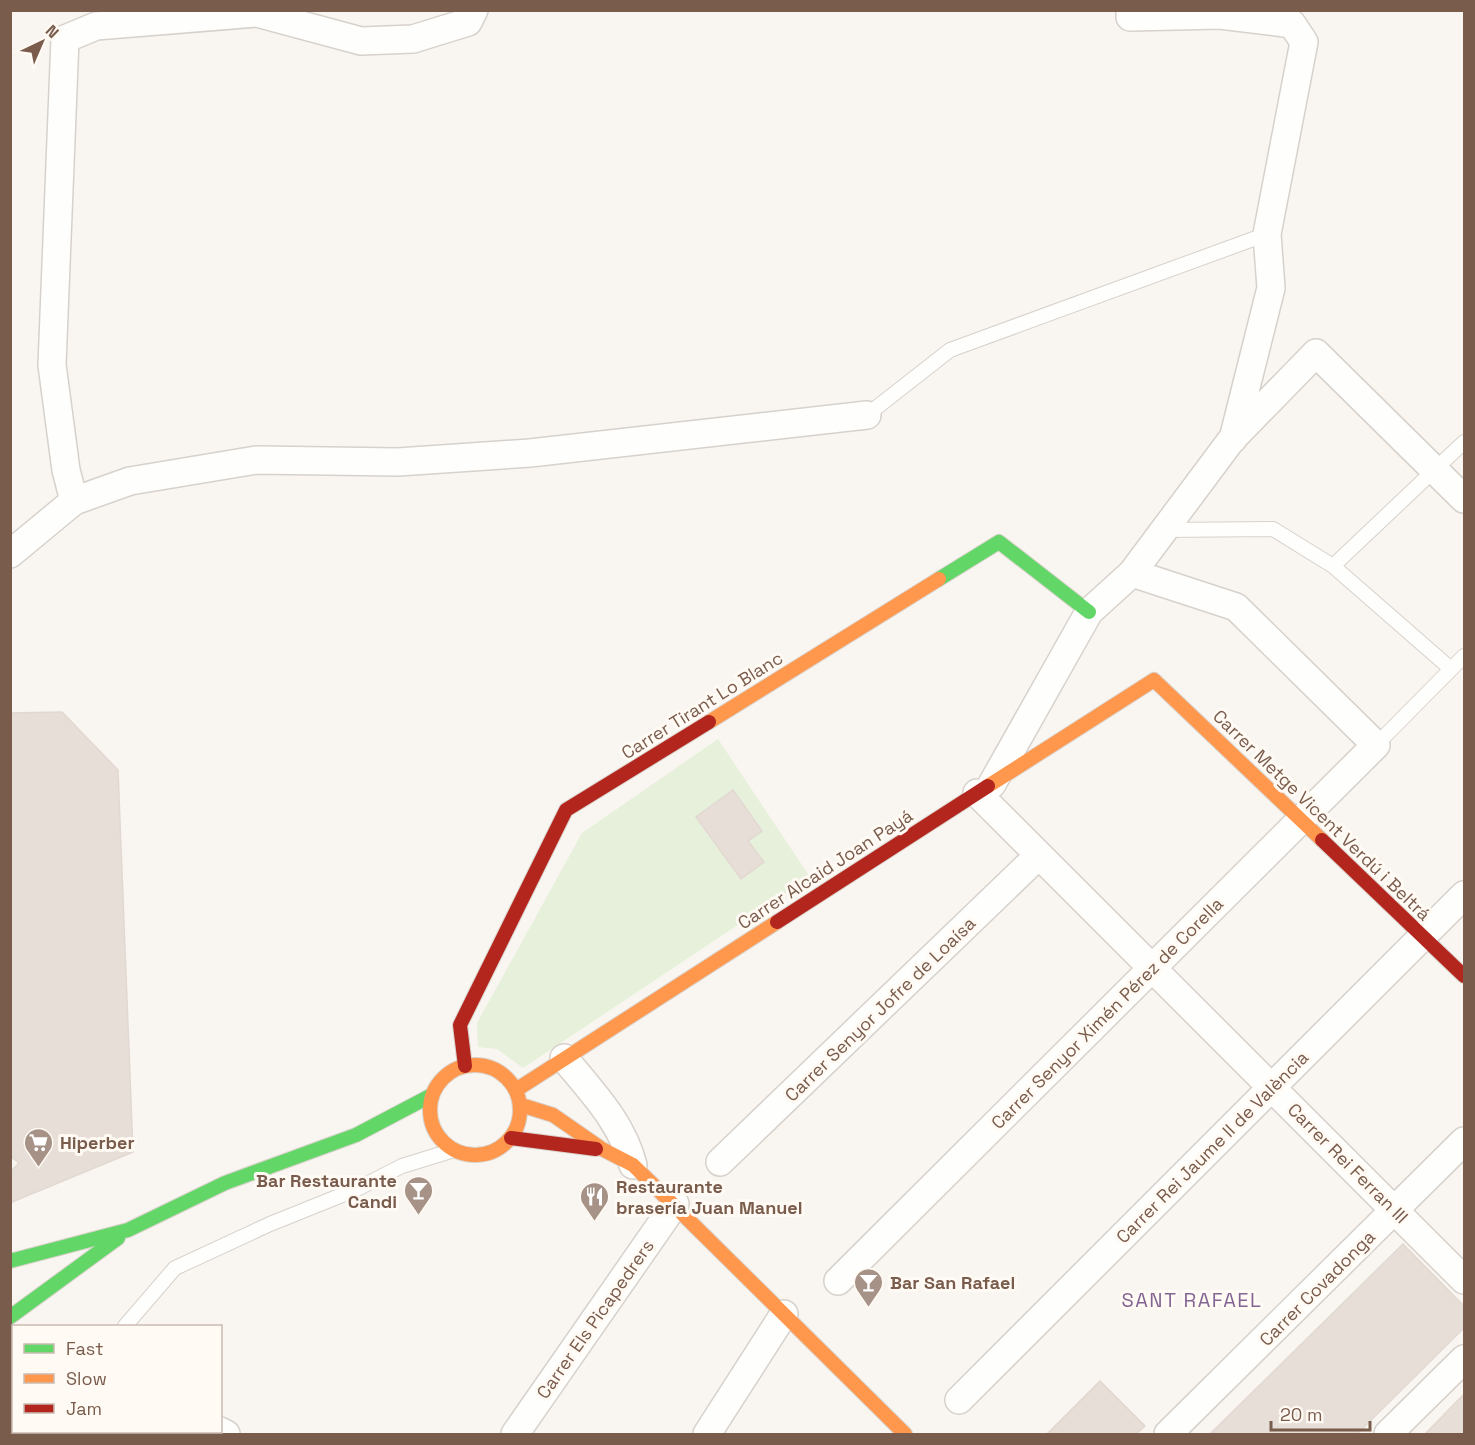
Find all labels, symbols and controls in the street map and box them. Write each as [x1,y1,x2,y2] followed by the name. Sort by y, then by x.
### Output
[12,12,72,72] north arrow
[41,20,63,43] text: N
[617,646,787,764] street label: Carrer Tirant Lo Blanc
[1208,705,1436,925] street label: Carrer Metge Vicent Verdú i Beltrá
[733,804,917,934] street label: Carrer Alcaid Joan Payá
[986,892,1228,1134] street label: Carrer Senyor Ximén Pérez de Corella
[780,912,980,1106] street label: Carrer Senyor Jofre de Loaísa
[1111,1046,1313,1248] street label: Carrer Rei Jaume II de València
[1283,1098,1413,1228] street label: Carrer Rei Ferran III
[23,1126,55,1168] supermarket icon: Hiperber
[60,1131,135,1154] place label: Hiperber
[256,1169,397,1213] place label: Bar Restaurante Candi
[402,1174,434,1216] bar icon: Bar Restaurante Candi
[616,1175,802,1219] place label: Restaurante brasería Juan Manuel
[579,1180,611,1222] restaurant icon: Restaurante brasería Juan Manuel
[1254,1225,1380,1351] street label: Carrer Covadonga
[531,1235,659,1403] street label: Carrer Els Picapedrers
[853,1266,885,1308] bar icon: Bar San Rafael
[890,1271,1015,1294] place label: Bar San Rafael
[1122,1287,1262,1313] district label: SANT RAFAEL
[12,1325,222,1433] legend
[66,1337,103,1360] text: Fast
[66,1367,107,1390] text: Slow
[1271,1394,1370,1432] scale bar
[66,1397,102,1420] text: Jam
[1280,1403,1323,1426] text: 20 m

